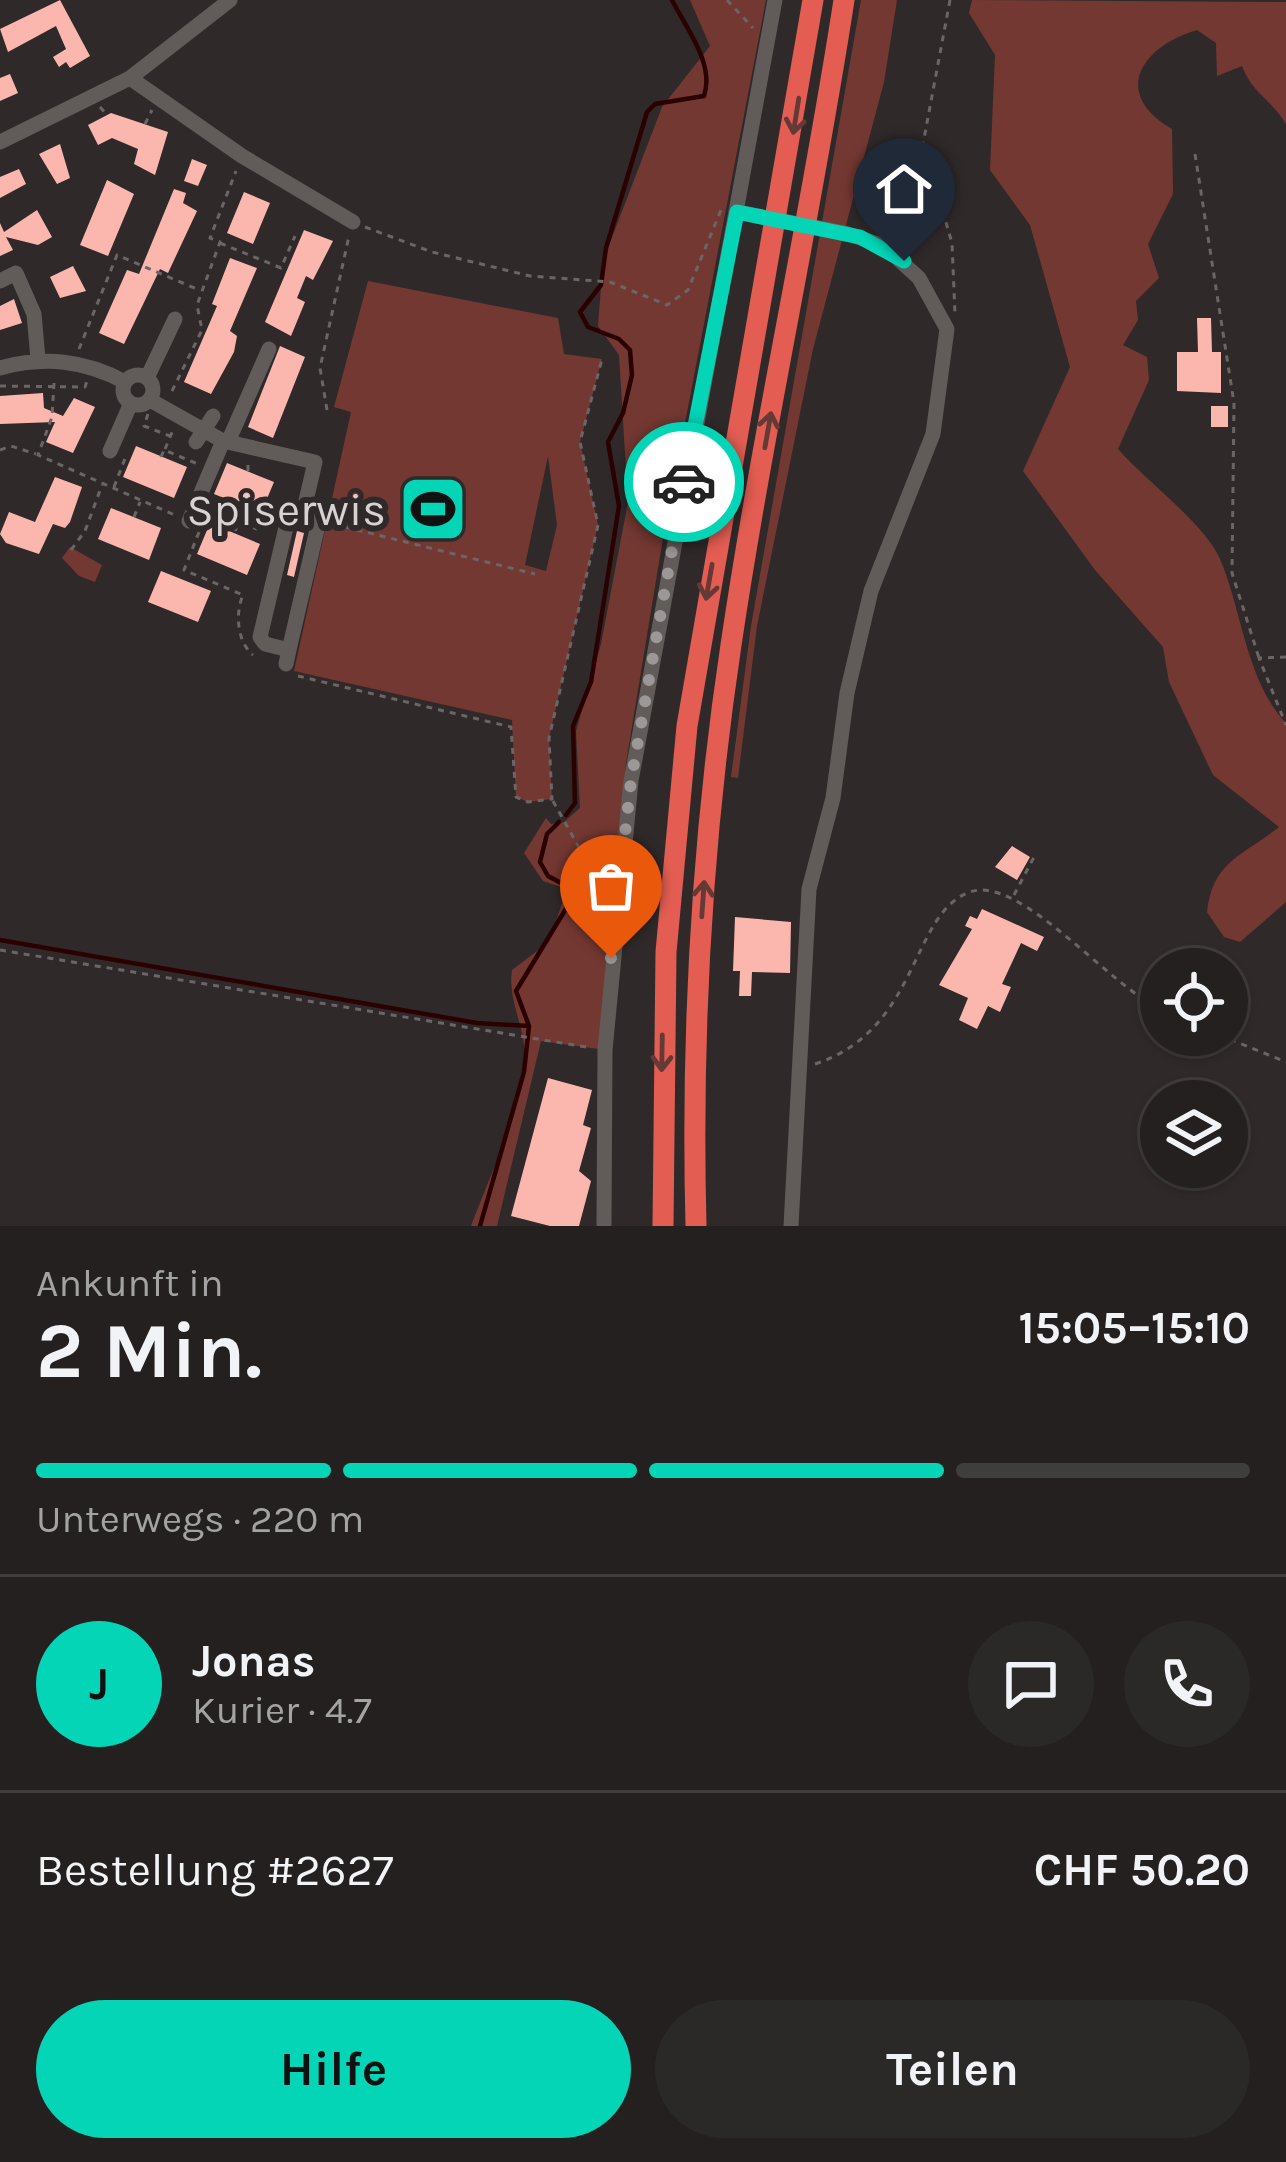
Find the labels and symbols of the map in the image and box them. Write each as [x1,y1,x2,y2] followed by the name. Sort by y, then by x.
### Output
[783,95,806,134] one-way arrow
[853,138,955,261] pin
[758,411,780,450] one-way arrow
[624,422,744,542] courier
[398,474,468,544] sports icon: Spiserwis
[186,484,386,536] place label: Spiserwis
[696,561,719,600] one-way arrow
[560,835,662,958] pin
[691,880,714,919] one-way arrow
[651,1033,674,1072] one-way arrow

